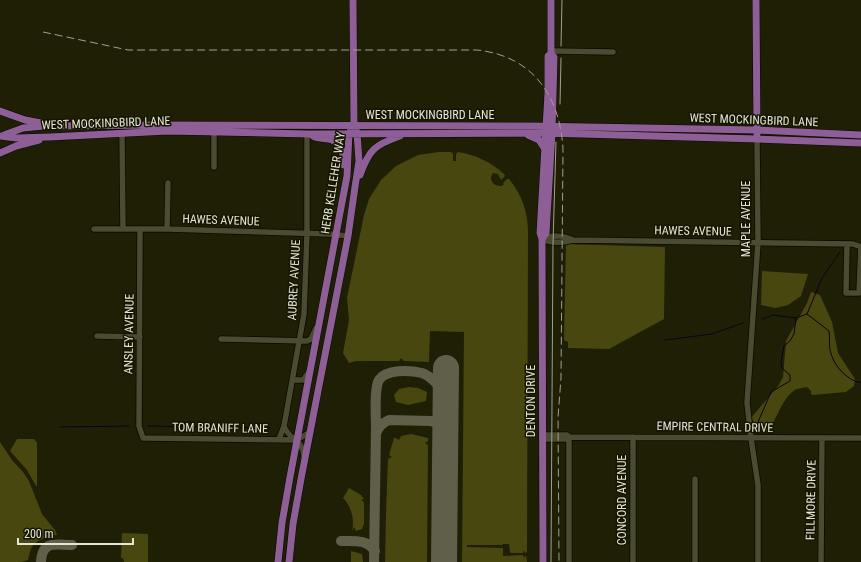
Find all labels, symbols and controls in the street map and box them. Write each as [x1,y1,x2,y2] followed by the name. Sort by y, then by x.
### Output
[366,108,494,122] street label: WEST MOCKINGBIRD LANE
[689,111,819,129] street label: WEST MOCKINGBIRD LANE
[41,114,171,132] street label: WEST MOCKINGBIRD LANE
[318,130,348,235] street label: HERB KELLEHER WAY
[739,181,753,257] street label: MAPLE AVENUE
[182,212,260,228] street label: HAWES AVENUE
[654,223,732,239] street label: HAWES AVENUE
[285,239,303,321] street label: AUBREY AVENUE
[121,294,137,374] street label: ANSLEY AVENUE
[524,365,538,437] street label: DENTON DRIVE
[657,419,773,435] street label: EMPIRE CENTRAL DRIVE
[172,420,268,436] street label: TOM BRANIFF LANE
[615,455,629,545] street label: CONCORD AVENUE
[803,460,819,540] street label: FILLMORE DRIVE
[18,520,133,546] scale bar
[24,527,54,541] text: 200 m

